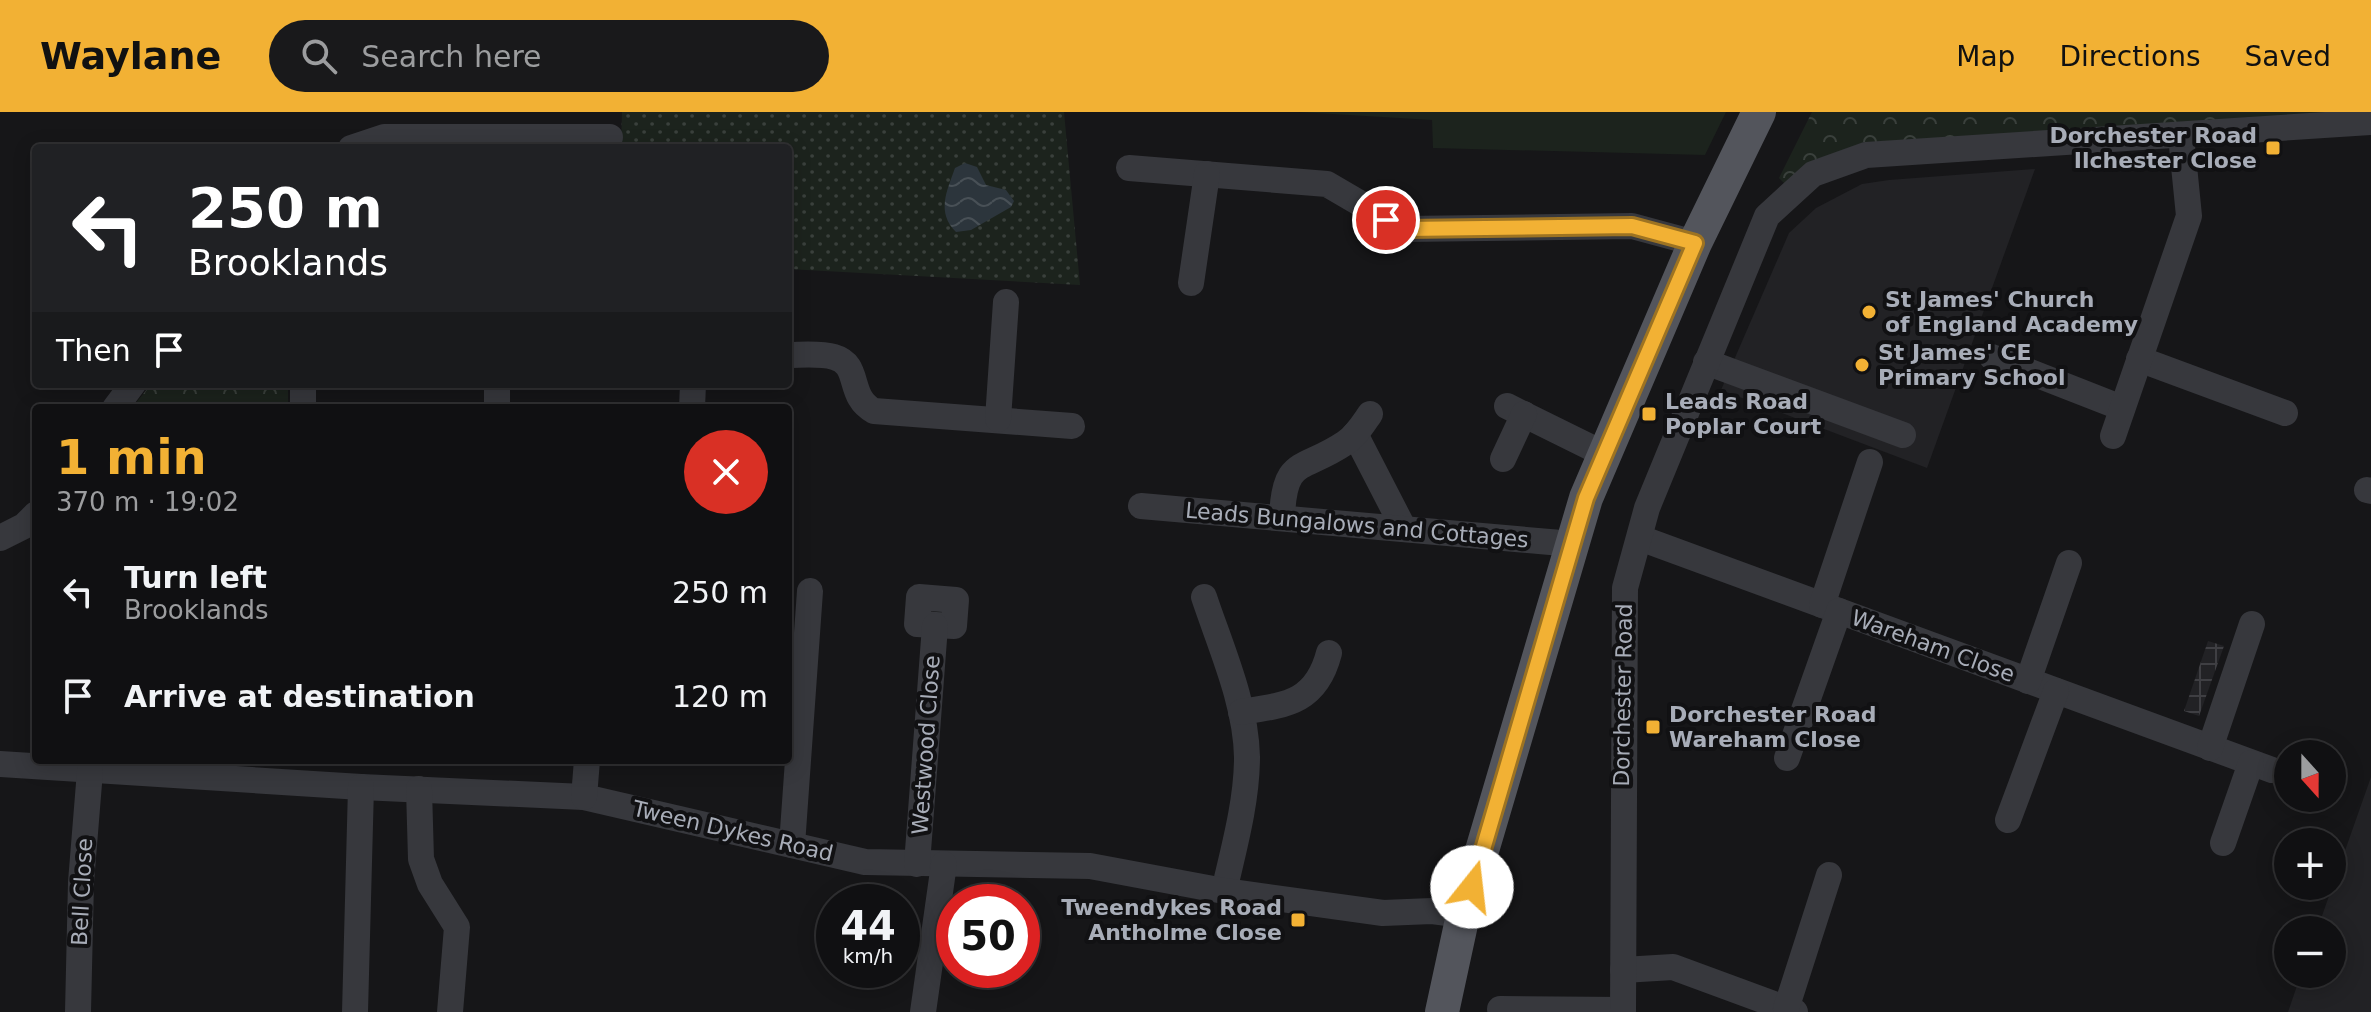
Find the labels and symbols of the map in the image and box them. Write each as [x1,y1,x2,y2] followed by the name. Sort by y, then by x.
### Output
[2049,123,2257,173] place label: Dorchester Road Ilchester Close
[2264,139,2282,157] marker: Dorchester Road Ilchester Close
[1352,186,1420,254] pin
[1885,287,2138,337] place label: St James' Church of England Academy
[1860,303,1878,321] marker: St James' Church of England Academy
[1878,340,2065,390] place label: St James' CE Primary School
[1853,356,1871,374] marker: St James' CE Primary School
[1665,389,1822,439] place label: Leads Road Poplar Court
[1640,405,1658,423] marker: Leads Road Poplar Court
[1184,498,1530,552] street label: Leads Bungalows and Cottages
[1609,603,1637,787] street label: Dorchester Road
[1848,605,2018,687] street label: Wareham Close
[907,654,945,836] street label: Westwood Close
[1669,702,1877,752] place label: Dorchester Road Wareham Close
[1644,718,1662,736] marker: Dorchester Road Wareham Close
[2274,740,2346,812] north arrow
[629,796,836,866] street label: Tween Dykes Road
[67,838,97,946] street label: Bell Close
[1430,845,1514,929] position arrow
[936,884,1040,988] speed limit sign: 50
[1061,895,1282,945] place label: Tweendykes Road Antholme Close
[1289,911,1307,929] marker: Tweendykes Road Antholme Close

